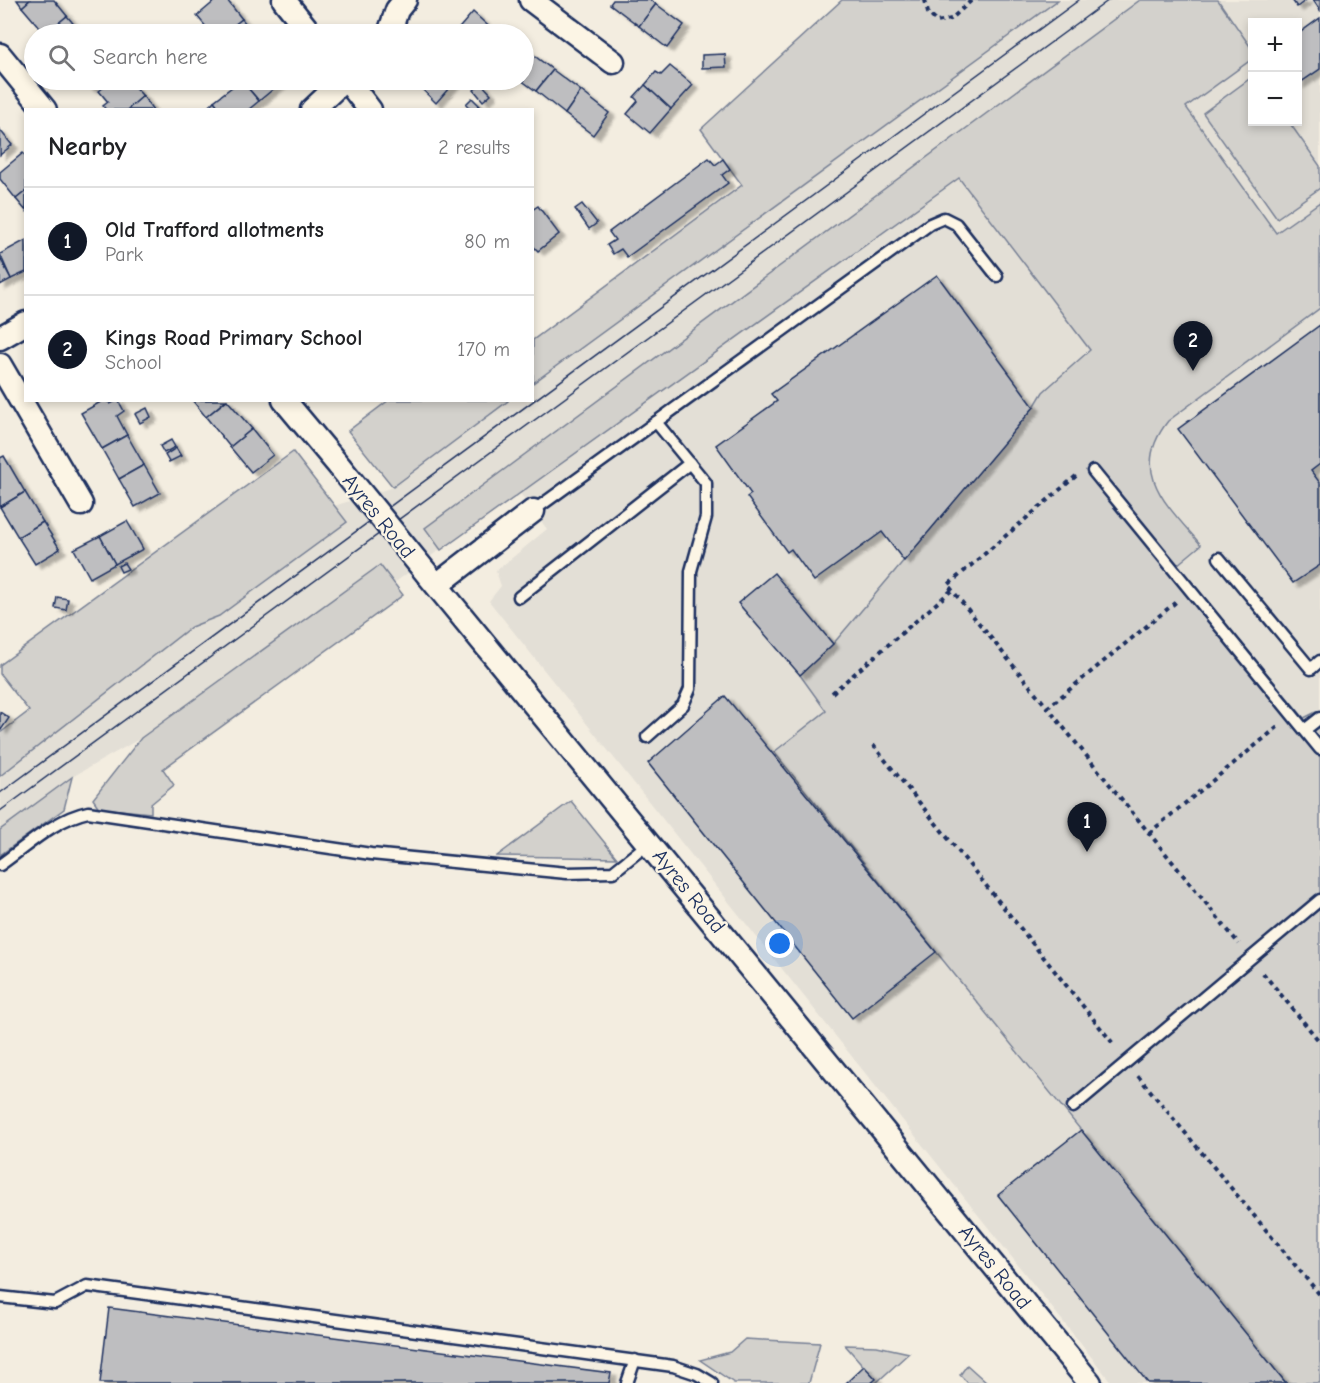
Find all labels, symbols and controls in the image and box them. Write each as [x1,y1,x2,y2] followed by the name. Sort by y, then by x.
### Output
[1248,18,1302,126] map controls
[1248,18,1302,72] button: +
[24,24,534,90] search box
[45,41,78,74] icon: search
[93,44,208,70] text: Search here
[1248,72,1302,126] button: −
[48,132,127,162] text: Nearby
[438,136,510,159] text: 2 results
[105,217,324,243] text: Old Trafford allotments
[64,230,71,253] text: 1
[464,230,510,253] text: 80 m
[105,243,143,266] text: Park
[1174,322,1212,371] pin: 2
[105,325,362,351] text: Kings Road Primary School
[63,338,72,361] text: 2
[457,338,510,361] text: 170 m
[105,351,162,374] text: School
[338,469,420,563] street label: Ayres Road
[1068,802,1106,852] pin: 1
[648,844,730,938] street label: Ayres Road
[765,929,794,958] your location
[954,1220,1036,1314] street label: Ayres Road

